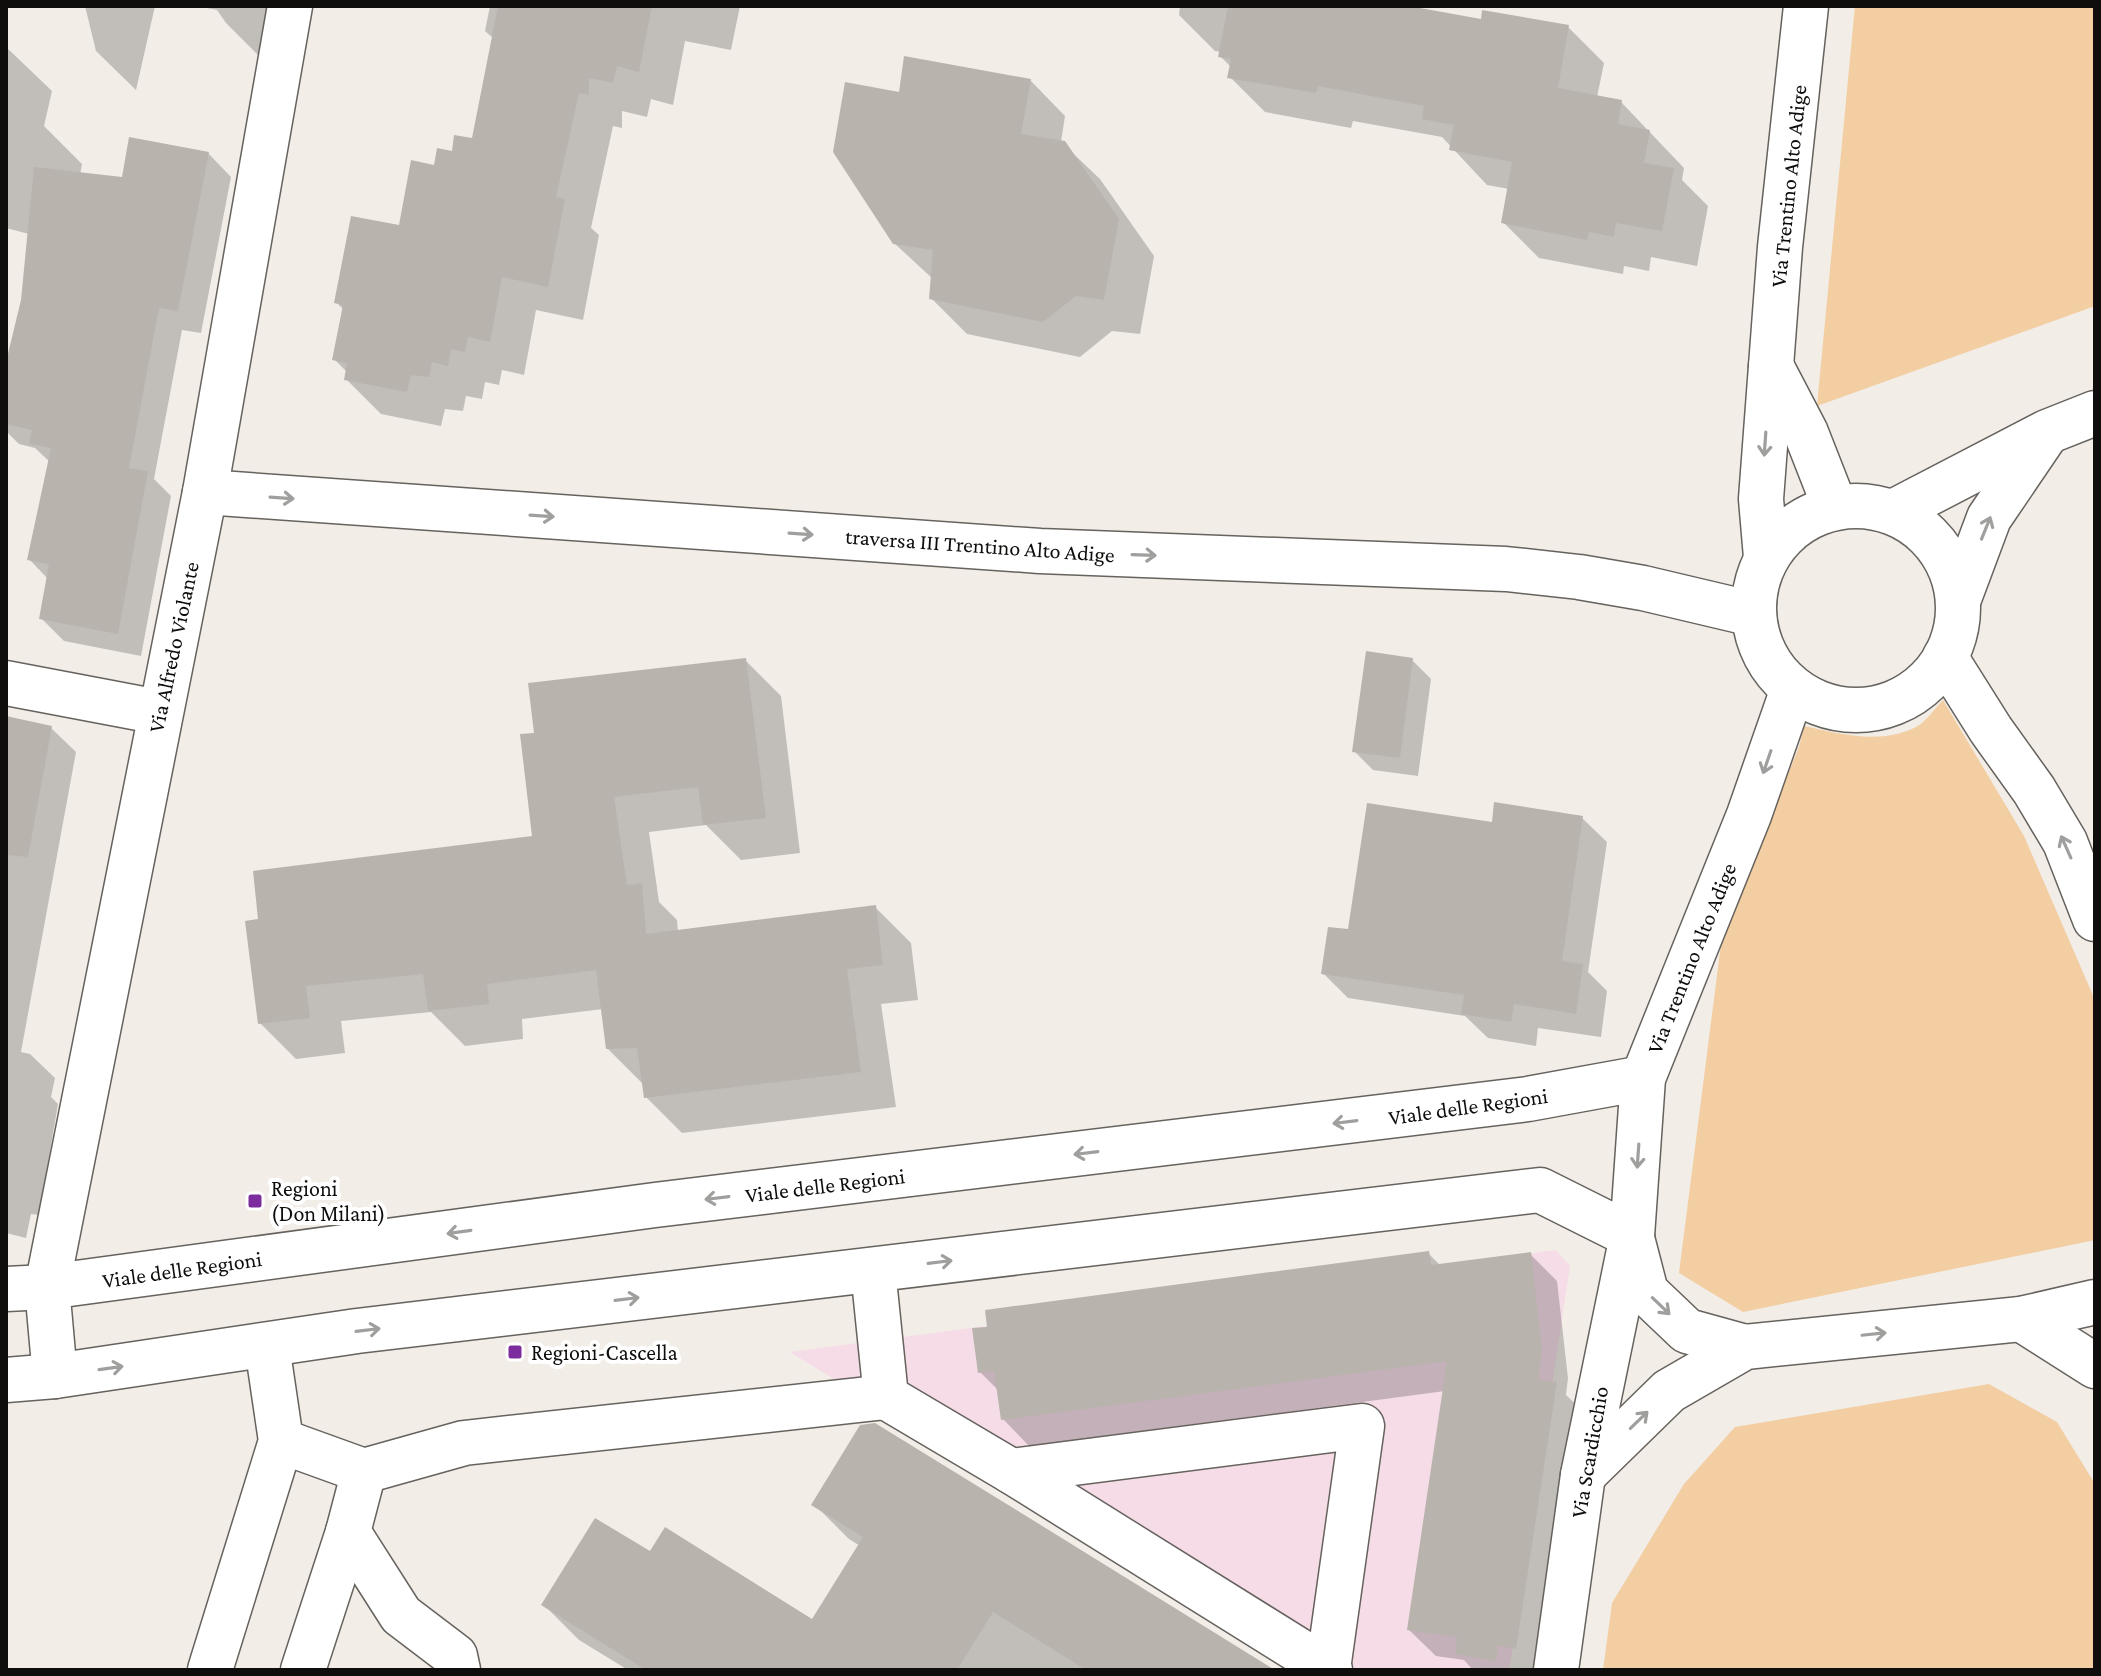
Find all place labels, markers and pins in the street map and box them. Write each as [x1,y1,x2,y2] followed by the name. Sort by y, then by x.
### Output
[271,1176,386,1227] place label: Regioni (Don Milani)
[246,1192,264,1210] marker: Regioni (Don Milani)
[531,1340,678,1365] place label: Regioni-Cascella
[506,1343,524,1361] marker: Regioni-Cascella

